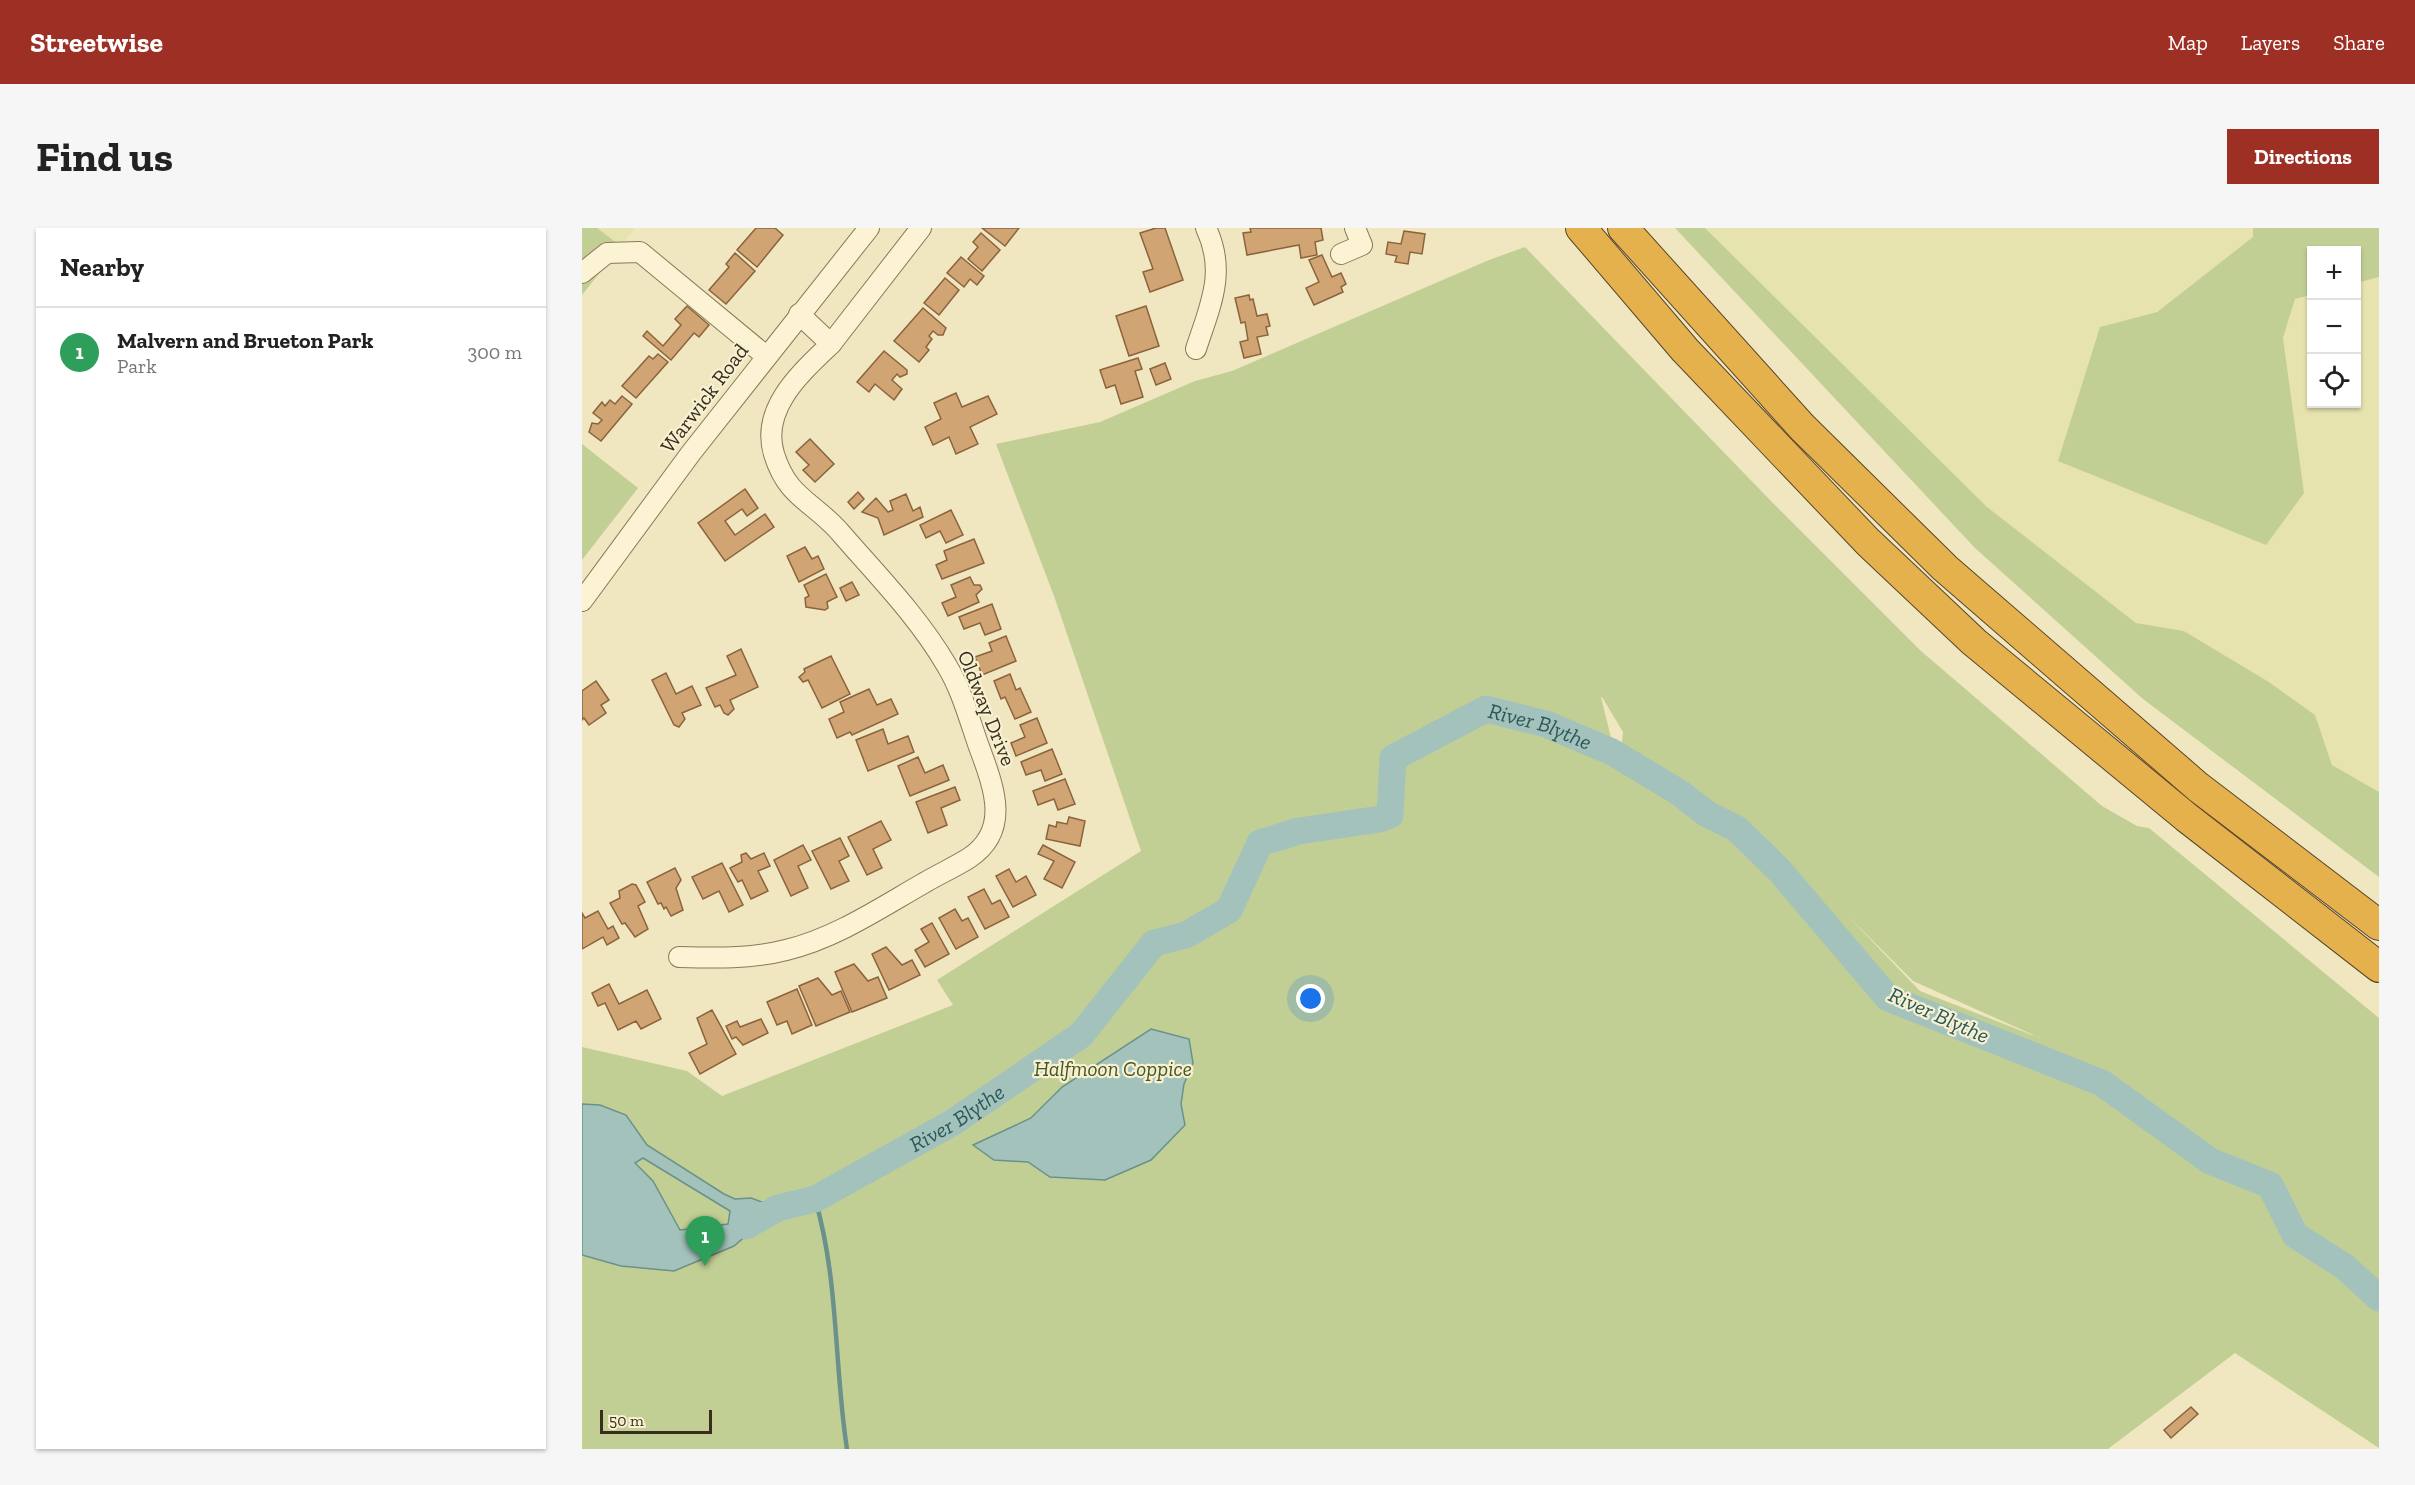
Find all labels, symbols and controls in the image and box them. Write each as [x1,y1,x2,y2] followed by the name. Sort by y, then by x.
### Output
[30,26,163,59] text: Streetwise
[2168,30,2208,55] text: Map
[2241,30,2300,55] text: Layers
[2333,30,2385,55] text: Share
[2227,129,2379,184] button: Directions
[36,131,173,182] text: Find us
[2307,246,2361,408] map controls
[2307,246,2361,300] button: +
[60,251,144,283] text: Nearby
[2307,300,2361,354] button: −
[117,327,373,354] text: Malvern and Brueton Park
[655,338,753,458] street label: Warwick Road
[75,340,84,364] text: 1
[467,340,522,364] text: 300 m
[117,354,157,378] text: Park
[2307,354,2361,408] button: locate
[953,647,1022,769] street label: Oldway Drive
[1486,697,1596,755] water label: River Blythe
[1885,981,1993,1049] water label: River Blythe
[1296,984,1325,1013] your location
[1034,1056,1192,1081] park label: Halfmoon Coppice
[904,1078,1009,1158] water label: River Blythe
[686,1216,724,1266] pin: 1
[600,1407,712,1434] scale bar
[609,1411,644,1430] text: 50 m

